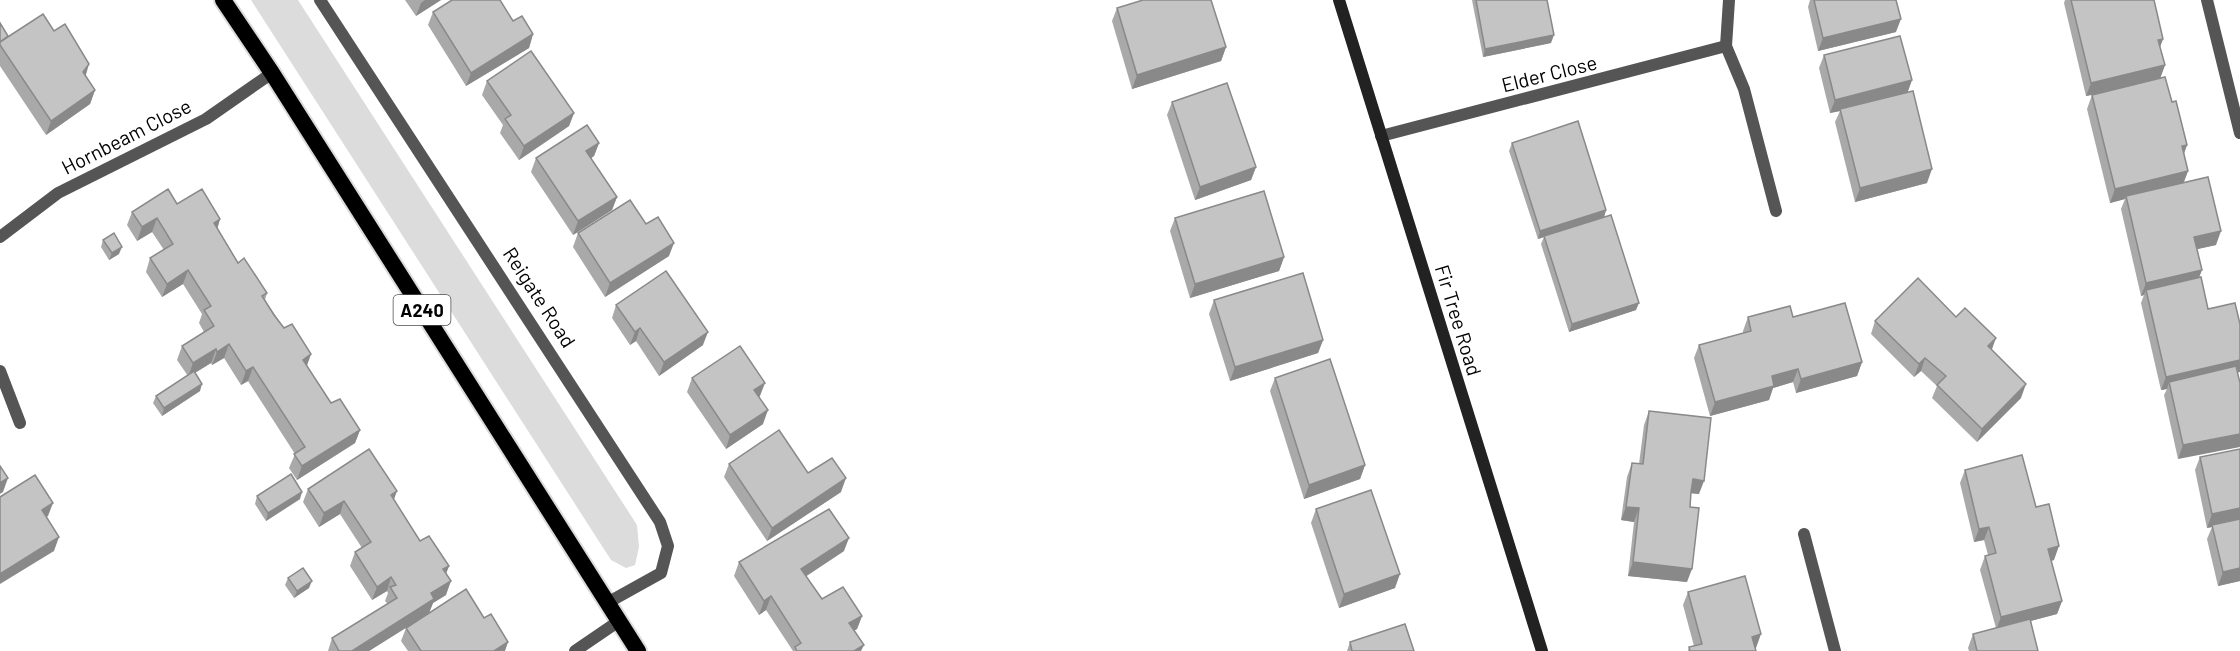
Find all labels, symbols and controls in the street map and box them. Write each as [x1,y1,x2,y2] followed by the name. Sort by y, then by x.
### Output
[1499,50,1599,96] street label: Elder Close
[57,93,195,179] street label: Hornbeam Close
[499,242,581,352] street label: Reigate Road
[1431,262,1487,378] street label: Fir Tree Road
[394,295,450,325] road number: A240

